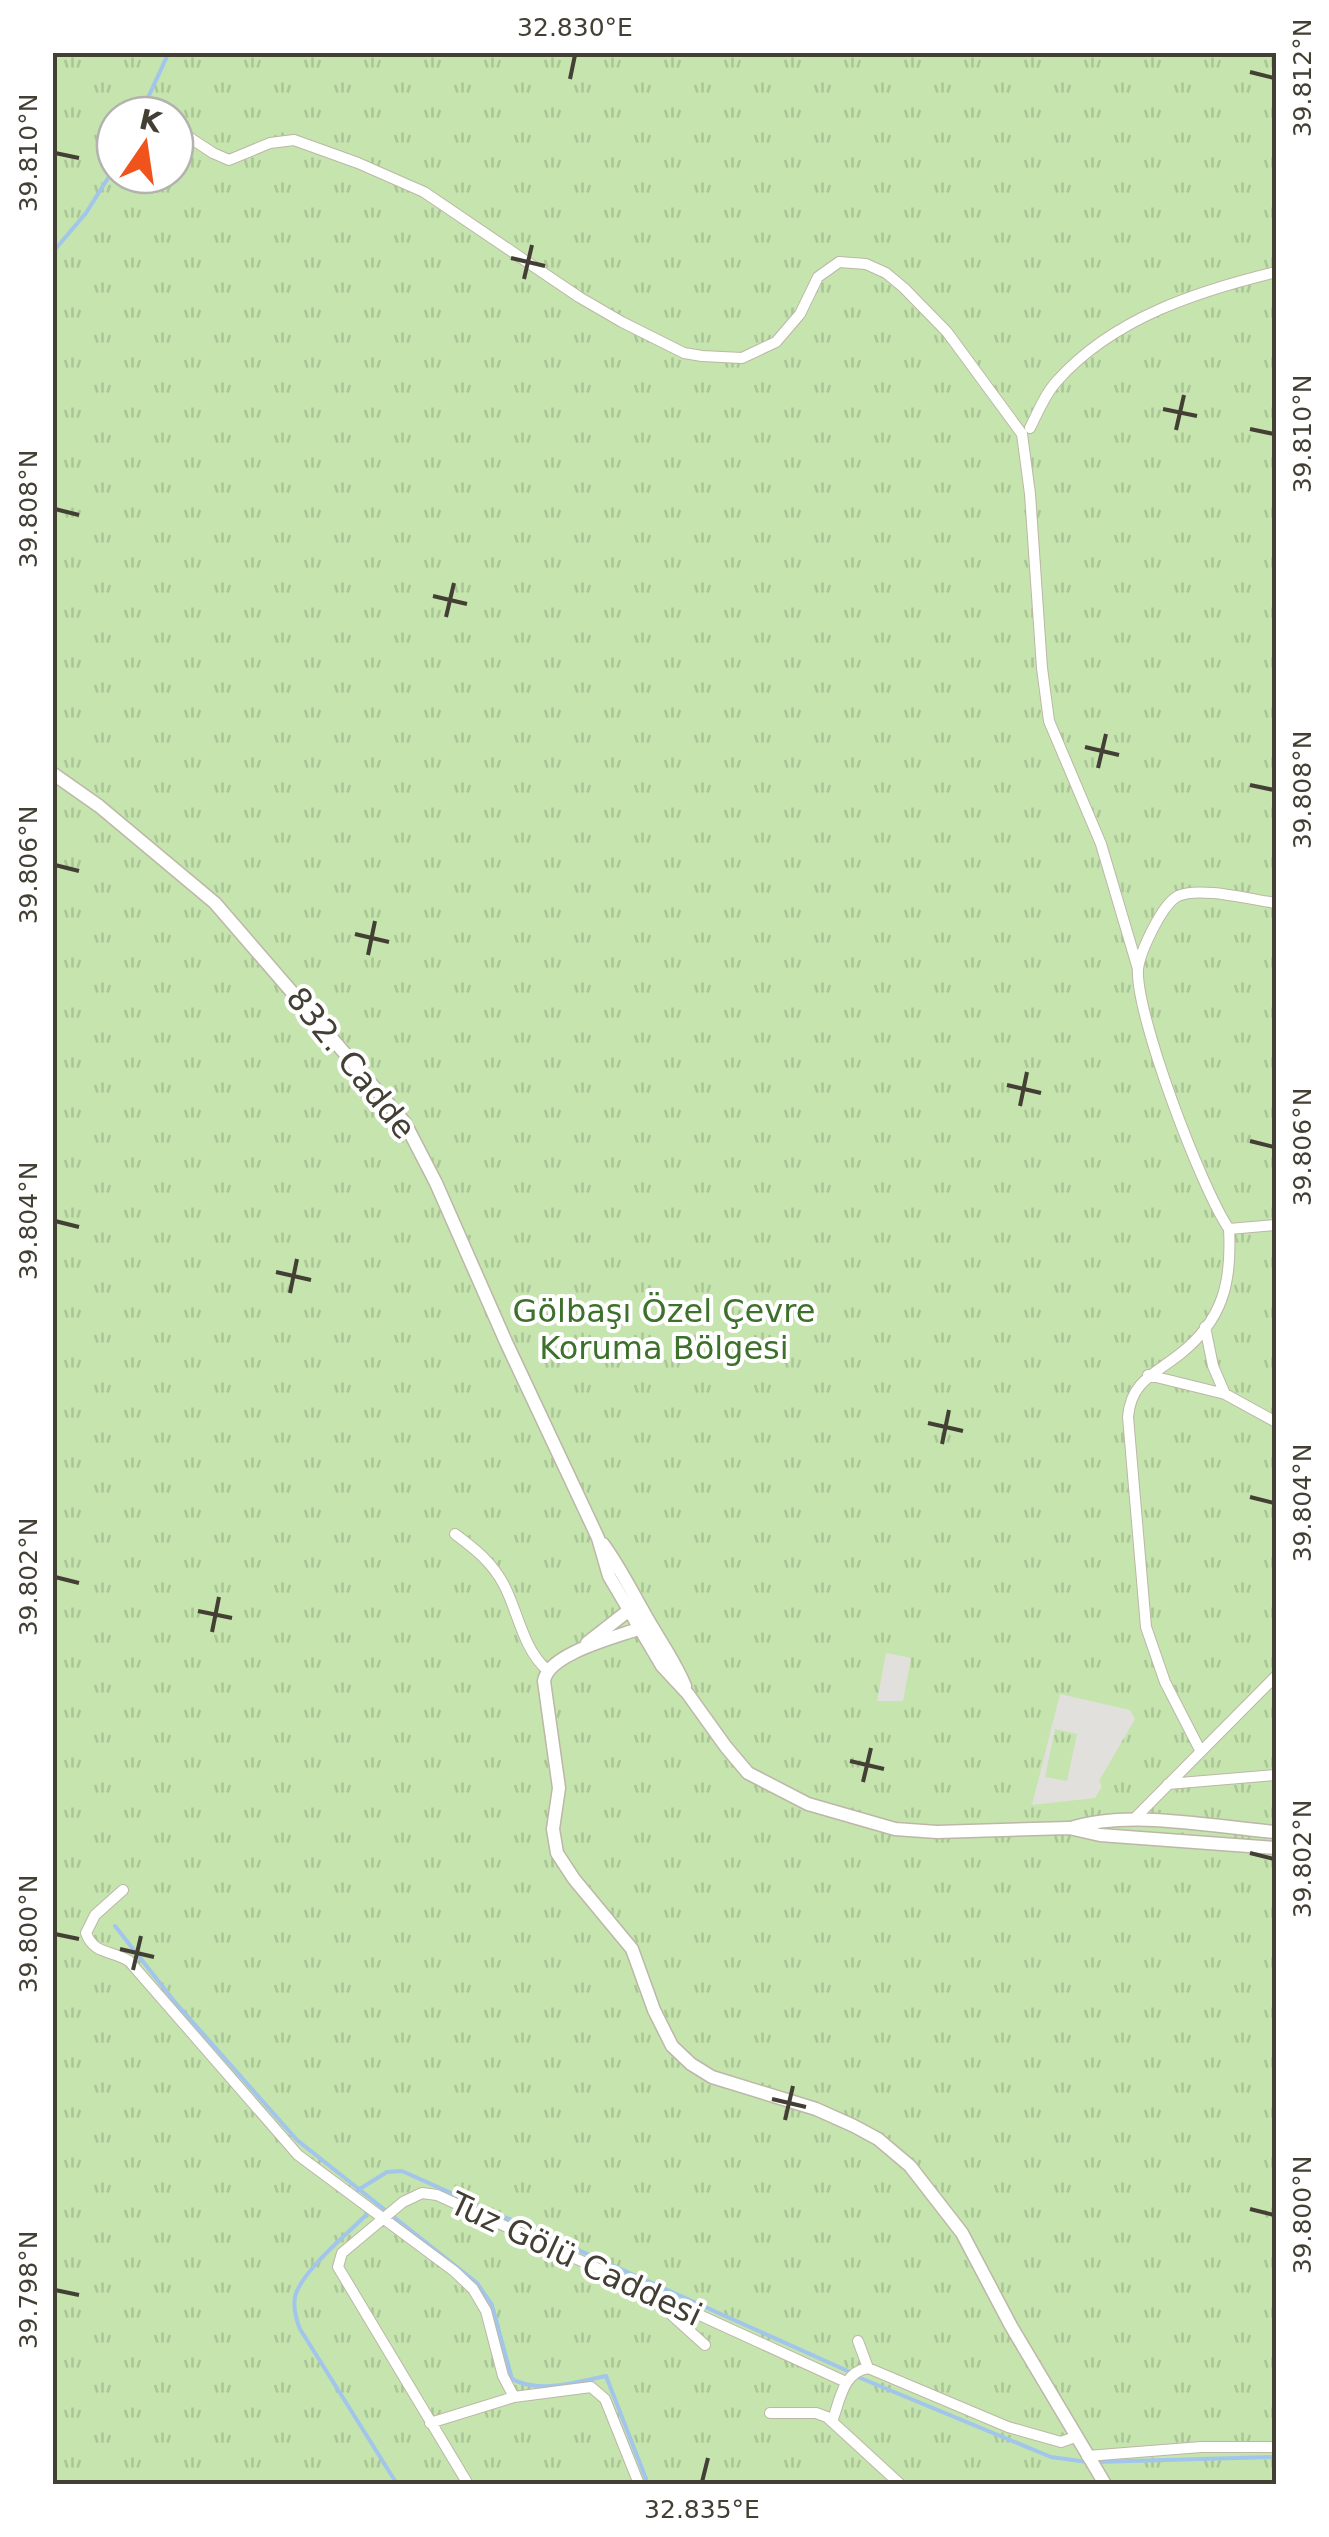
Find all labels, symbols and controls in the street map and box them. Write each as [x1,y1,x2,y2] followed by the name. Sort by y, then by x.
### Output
[517,13,633,42] text: 32.830°E
[1288,19,1317,137] text: 39.812°N
[14,94,43,212] text: 39.810°N
[95,95,195,195] north arrow
[136,103,166,140] text: K
[1288,375,1317,493] text: 39.810°N
[14,450,43,568] text: 39.808°N
[1288,731,1317,849] text: 39.808°N
[14,806,43,924] text: 39.806°N
[278,980,424,1146] street label: 832. Cadde
[1288,1088,1317,1206] text: 39.806°N
[14,1162,43,1280] text: 39.804°N
[513,1292,815,1367] park label: Gölbaşı Özel Çevre Koruma Bölgesi
[1288,1444,1317,1562] text: 39.804°N
[14,1518,43,1636] text: 39.802°N
[1288,1800,1317,1918] text: 39.802°N
[14,1875,43,1993] text: 39.800°N
[1288,2156,1317,2274] text: 39.800°N
[443,2184,708,2334] street label: Tuz Gölü Caddesi
[14,2231,43,2349] text: 39.798°N
[644,2495,760,2524] text: 32.835°E

